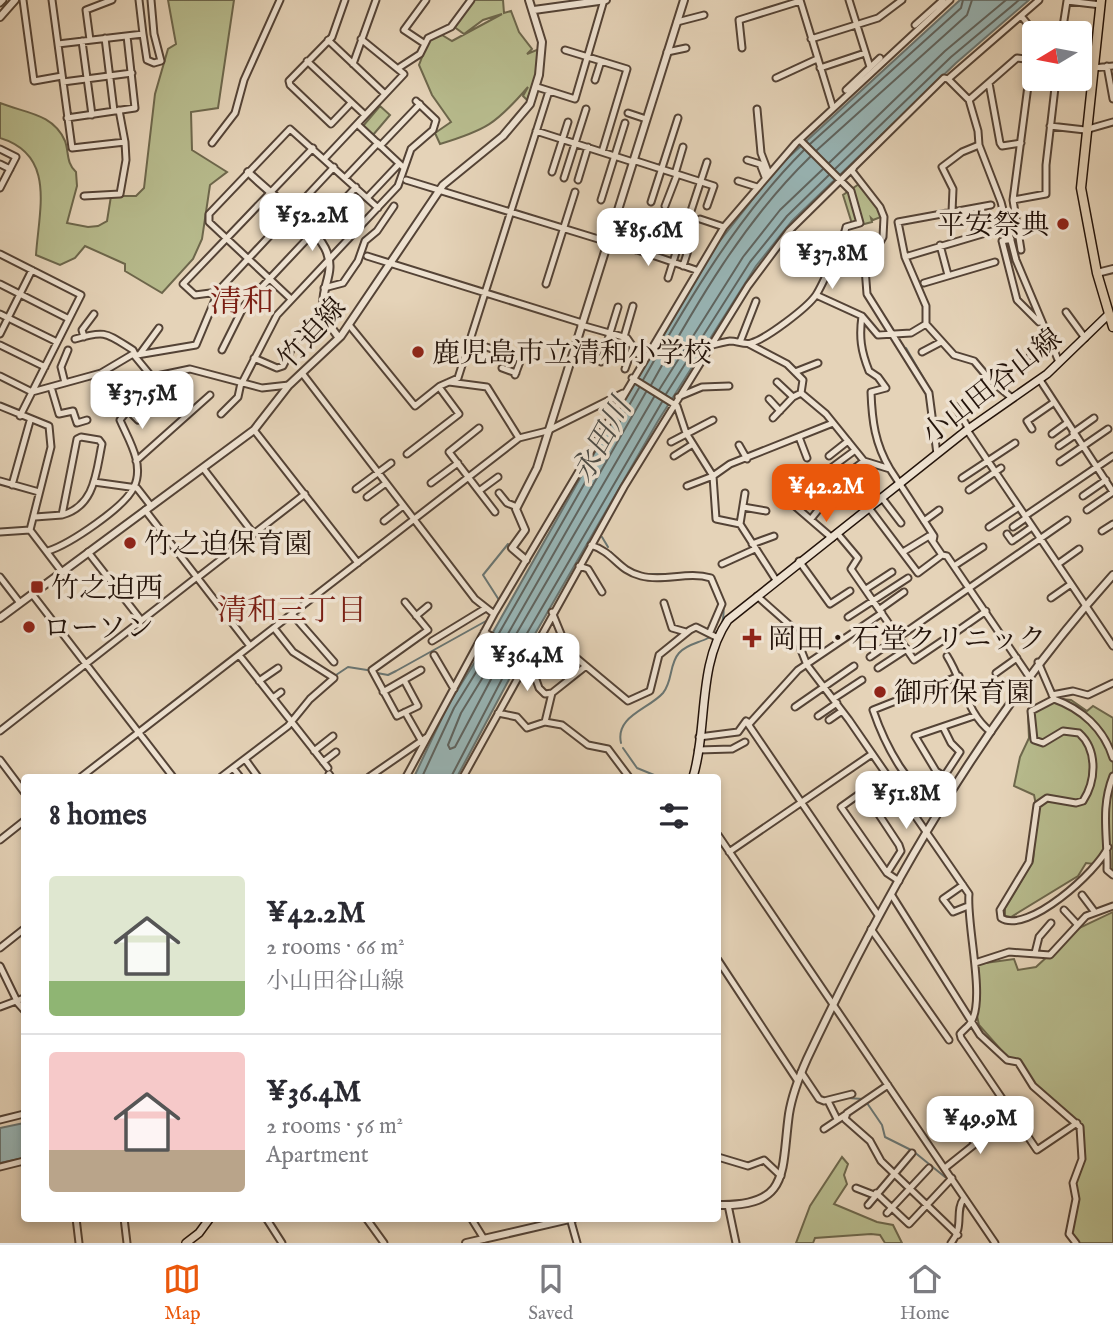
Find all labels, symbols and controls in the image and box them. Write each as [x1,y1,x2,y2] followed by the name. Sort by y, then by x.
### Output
[1022,21,1092,91] north arrow
[1022,21,1092,91] map controls
[255,194,369,253] pin: ¥52.2M
[275,201,349,230] text: ¥52.2M
[591,208,705,268] pin: ¥85.6M
[937,209,1049,244] place label: 平安祭典
[613,216,683,245] text: ¥85.6M
[1055,216,1071,232] marker: 平安祭典
[775,232,889,291] pin: ¥37.8M
[796,239,868,268] text: ¥37.8M
[210,283,274,324] district label: 清和
[271,291,354,376] street label: 竹迫線
[916,321,1070,452] street label: 小山田谷山線
[432,337,712,372] place label: 鹿児島市立清和小学校
[410,344,426,360] marker: 鹿児島市立清和小学校
[85,372,199,431] pin: ¥37.5M
[106,379,178,408] text: ¥37.5M
[564,390,643,490] water label: 永田川
[769,464,883,524] pin: ¥42.2M
[788,472,864,501] text: ¥42.2M
[144,528,312,563] place label: 竹之迫保育園
[122,535,138,551] marker: 竹之迫保育園
[51,572,163,607] place label: 竹之迫西
[29,579,45,595] marker: 竹之迫西
[217,593,367,631] district label: 清和三丁目
[43,612,154,647] place label: ローソン
[21,619,37,635] marker: ローソン
[768,623,1046,658] place label: 岡田・石堂クリニック
[742,628,762,648] marker: 岡田・石堂クリニック
[470,634,584,693] pin: ¥36.4M
[490,641,564,670] text: ¥36.4M
[894,677,1034,712] place label: 御所保育園
[872,684,888,700] marker: 御所保育園
[849,772,963,831] pin: ¥51.8M
[871,779,941,808] text: ¥51.8M
[49,797,147,835] text: 8 homes
[655,797,693,835] icon: filters
[266,895,365,933] text: ¥42.2M
[105,904,189,988] icon: home
[266,933,405,962] text: 2 rooms · 66 m²
[266,967,404,996] text: 小山田谷山線
[266,1074,361,1112] text: ¥36.4M
[105,1080,189,1164] icon: home
[923,1096,1037,1156] pin: ¥49.9M
[943,1104,1017,1133] text: ¥49.9M
[266,1112,403,1141] text: 2 rooms · 56 m²
[266,1141,369,1170] text: Apartment
[163,1260,201,1326] tab: Map
[528,1260,573,1326] tab: Saved
[900,1260,950,1326] tab: Home

